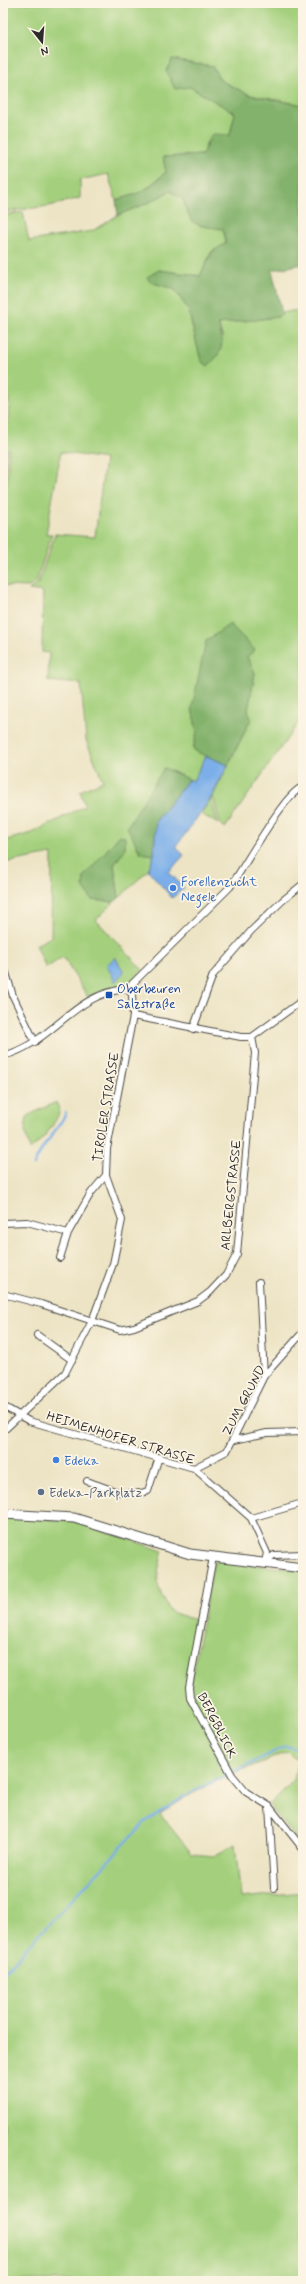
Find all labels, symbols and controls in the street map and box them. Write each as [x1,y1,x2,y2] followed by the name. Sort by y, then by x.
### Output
[22,22,62,62] north arrow
[39,43,50,58] text: N
[181,874,257,908] place label: Forellenzucht Negele
[168,883,178,893] marker: Forellenzucht Negele
[117,981,181,1013] place label: Oberbeuren Salzstraße
[104,990,114,1000] marker: Oberbeuren Salzstraße
[89,1051,124,1163] street label: TIROLER STRASSE
[217,1139,246,1251] street label: ARLBERGSTRASSE
[219,1363,270,1439] street label: ZUM GRUND
[44,1408,197,1469] street label: HEIMENHOFER STRASSE
[64,1453,99,1470] place label: Edeka
[51,1455,61,1465] marker: Edeka
[49,1485,143,1502] place label: Edeka-Parkplatz
[36,1487,46,1497] marker: Edeka-Parkplatz
[193,1690,241,1762] street label: BERGBLICK

